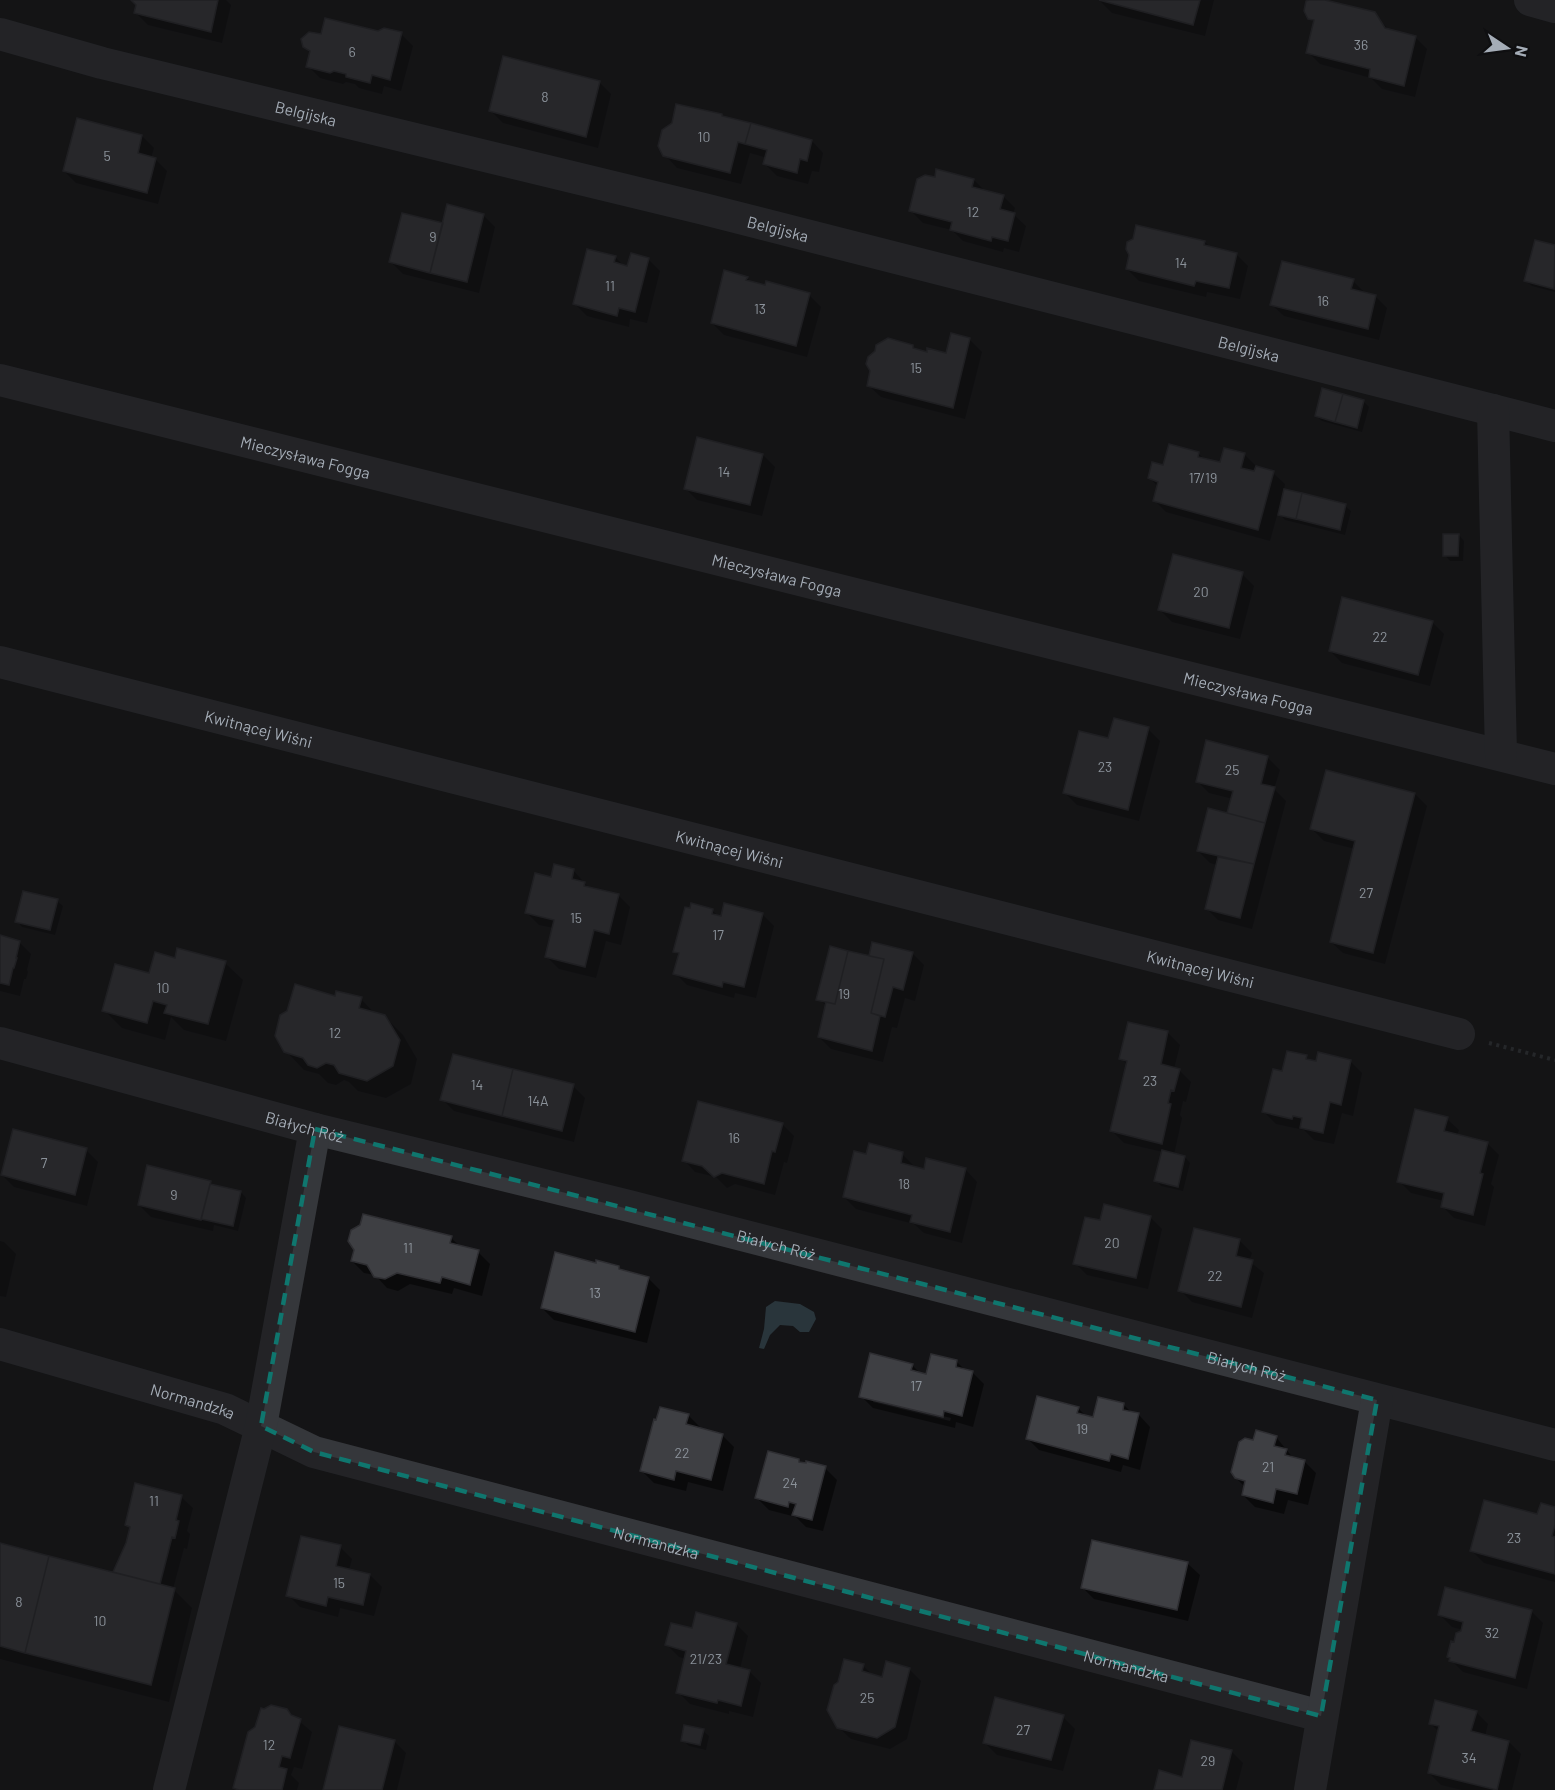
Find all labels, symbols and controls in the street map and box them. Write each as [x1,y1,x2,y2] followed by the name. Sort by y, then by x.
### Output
[1477,18,1537,78] north arrow
[1354,36,1368,53] house number: 36
[348,43,356,60] house number: 6
[1512,44,1533,59] text: N
[541,88,549,105] house number: 8
[273,96,339,129] street label: Belgijska
[698,128,710,145] house number: 10
[103,147,111,164] house number: 5
[967,203,979,220] house number: 12
[745,211,811,245] street label: Belgijska
[429,228,437,245] house number: 9
[1175,254,1187,271] house number: 14
[605,277,615,294] house number: 11
[1317,292,1329,309] house number: 16
[754,300,766,317] house number: 13
[1216,331,1282,365] street label: Belgijska
[910,359,922,376] house number: 15
[239,431,372,482] street label: Mieczysława Fogga
[718,463,730,480] house number: 14
[1189,469,1217,486] house number: 17/19
[710,549,844,600] street label: Mieczysława Fogga
[1193,583,1209,600] house number: 20
[1372,628,1388,645] house number: 22
[1182,667,1315,718] street label: Mieczysława Fogga
[203,705,314,751] street label: Kwitnącej Wiśni
[1098,758,1112,775] house number: 23
[1225,761,1239,778] house number: 25
[674,825,785,871] street label: Kwitnącej Wiśni
[1359,884,1373,901] house number: 27
[570,909,582,926] house number: 15
[712,926,724,943] house number: 17
[1145,945,1256,991] street label: Kwitnącej Wiśni
[157,979,169,996] house number: 10
[838,985,850,1002] house number: 19
[329,1024,341,1041] house number: 12
[1143,1072,1157,1089] house number: 23
[471,1076,483,1093] house number: 14
[527,1092,549,1109] house number: 14A
[263,1106,346,1145] street label: Białych Róż
[728,1129,740,1146] house number: 16
[41,1154,48,1171] house number: 7
[898,1175,910,1192] house number: 18
[170,1186,178,1203] house number: 9
[735,1225,818,1263] street label: Białych Róż
[1104,1234,1120,1251] house number: 20
[403,1239,413,1256] house number: 11
[1207,1267,1223,1284] house number: 22
[589,1284,601,1301] house number: 13
[1206,1346,1288,1385] street label: Białych Róż
[910,1377,922,1394] house number: 17
[149,1379,239,1422] street label: Normandzka
[1076,1420,1088,1437] house number: 19
[674,1444,690,1461] house number: 22
[1262,1458,1274,1475] house number: 21
[782,1474,798,1491] house number: 24
[149,1492,159,1509] house number: 11
[612,1522,701,1562] street label: Normandzka
[1507,1529,1521,1546] house number: 23
[333,1574,345,1591] house number: 15
[15,1593,23,1610] house number: 8
[94,1612,106,1629] house number: 10
[1485,1624,1499,1641] house number: 32
[1082,1645,1171,1685] street label: Normandzka
[690,1650,722,1667] house number: 21/23
[860,1689,874,1706] house number: 25
[1016,1721,1030,1738] house number: 27
[263,1736,275,1753] house number: 12
[1462,1749,1476,1766] house number: 34
[1201,1752,1215,1769] house number: 29

